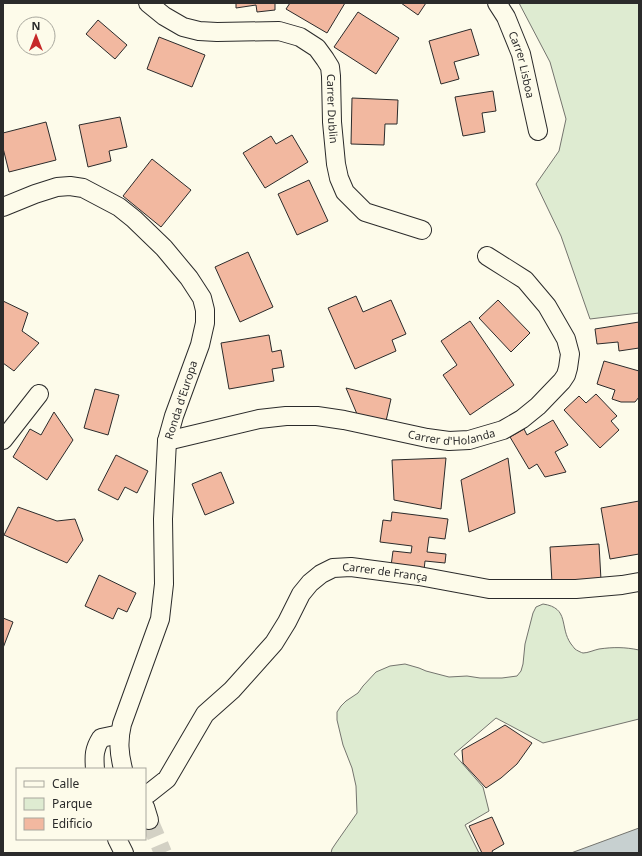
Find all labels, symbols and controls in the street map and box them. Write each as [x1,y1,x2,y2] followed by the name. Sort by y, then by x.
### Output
[16,16,56,56] north arrow
[32,18,40,33] text: N
[505,29,539,99] street label: Carrer Lisboa
[324,74,342,144] street label: Carrer Dublin
[161,358,200,441] street label: Ronda d'Europa
[407,425,497,448] street label: Carrer d'Holanda
[342,559,429,584] street label: Carrer de França
[16,768,146,840] legend
[52,775,80,792] text: Calle
[52,795,93,812] text: Parque
[52,815,93,832] text: Edificio

